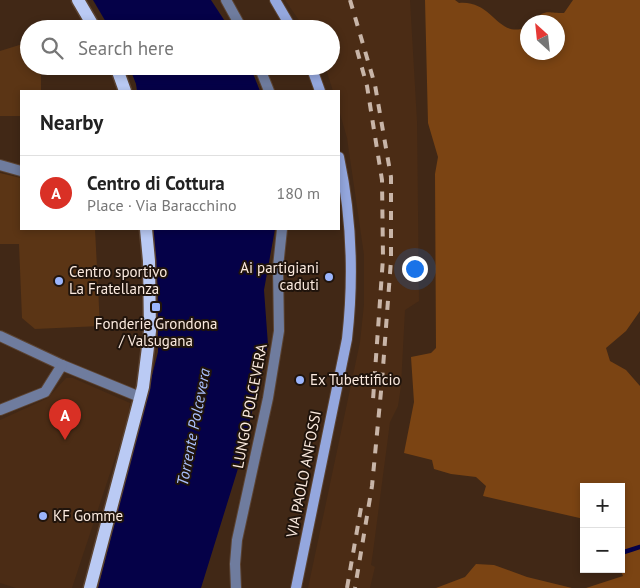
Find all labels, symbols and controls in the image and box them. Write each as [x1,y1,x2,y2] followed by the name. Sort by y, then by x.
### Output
[520,15,565,60] north arrow
[20,20,340,75] search box
[38,34,66,62] icon: search
[78,36,174,60] text: Search here
[40,109,103,136] text: Nearby
[87,171,225,195] text: Centro di Cottura
[51,183,61,203] text: A
[277,183,320,203] text: 180 m
[87,195,237,215] text: Place · Via Baracchino
[402,256,428,282] your location
[240,258,319,294] place label: Ai partigiani caduti
[69,262,167,298] place label: Centro sportivo La Fratellanza
[323,271,335,283] marker: Ai partigiani caduti
[53,275,65,287] marker: Centro sportivo La Fratellanza
[150,301,162,313] marker: Fonderie Grondona / Valsugana
[95,314,217,350] place label: Fonderie Grondona / Valsugana
[228,342,271,470] street label: LUNGO POLCEVERA
[172,366,214,487] water label: Torrente Polcevera
[310,370,401,389] place label: Ex Tubettificio
[294,374,306,386] marker: Ex Tubettificio
[49,399,81,440] pin: A
[282,409,325,540] street label: VIA PAOLO ANFOSSI
[580,483,625,573] map controls
[580,483,625,528] button: +
[53,506,123,525] place label: KF Gomme
[37,510,49,522] marker: KF Gomme
[580,528,625,573] button: −

